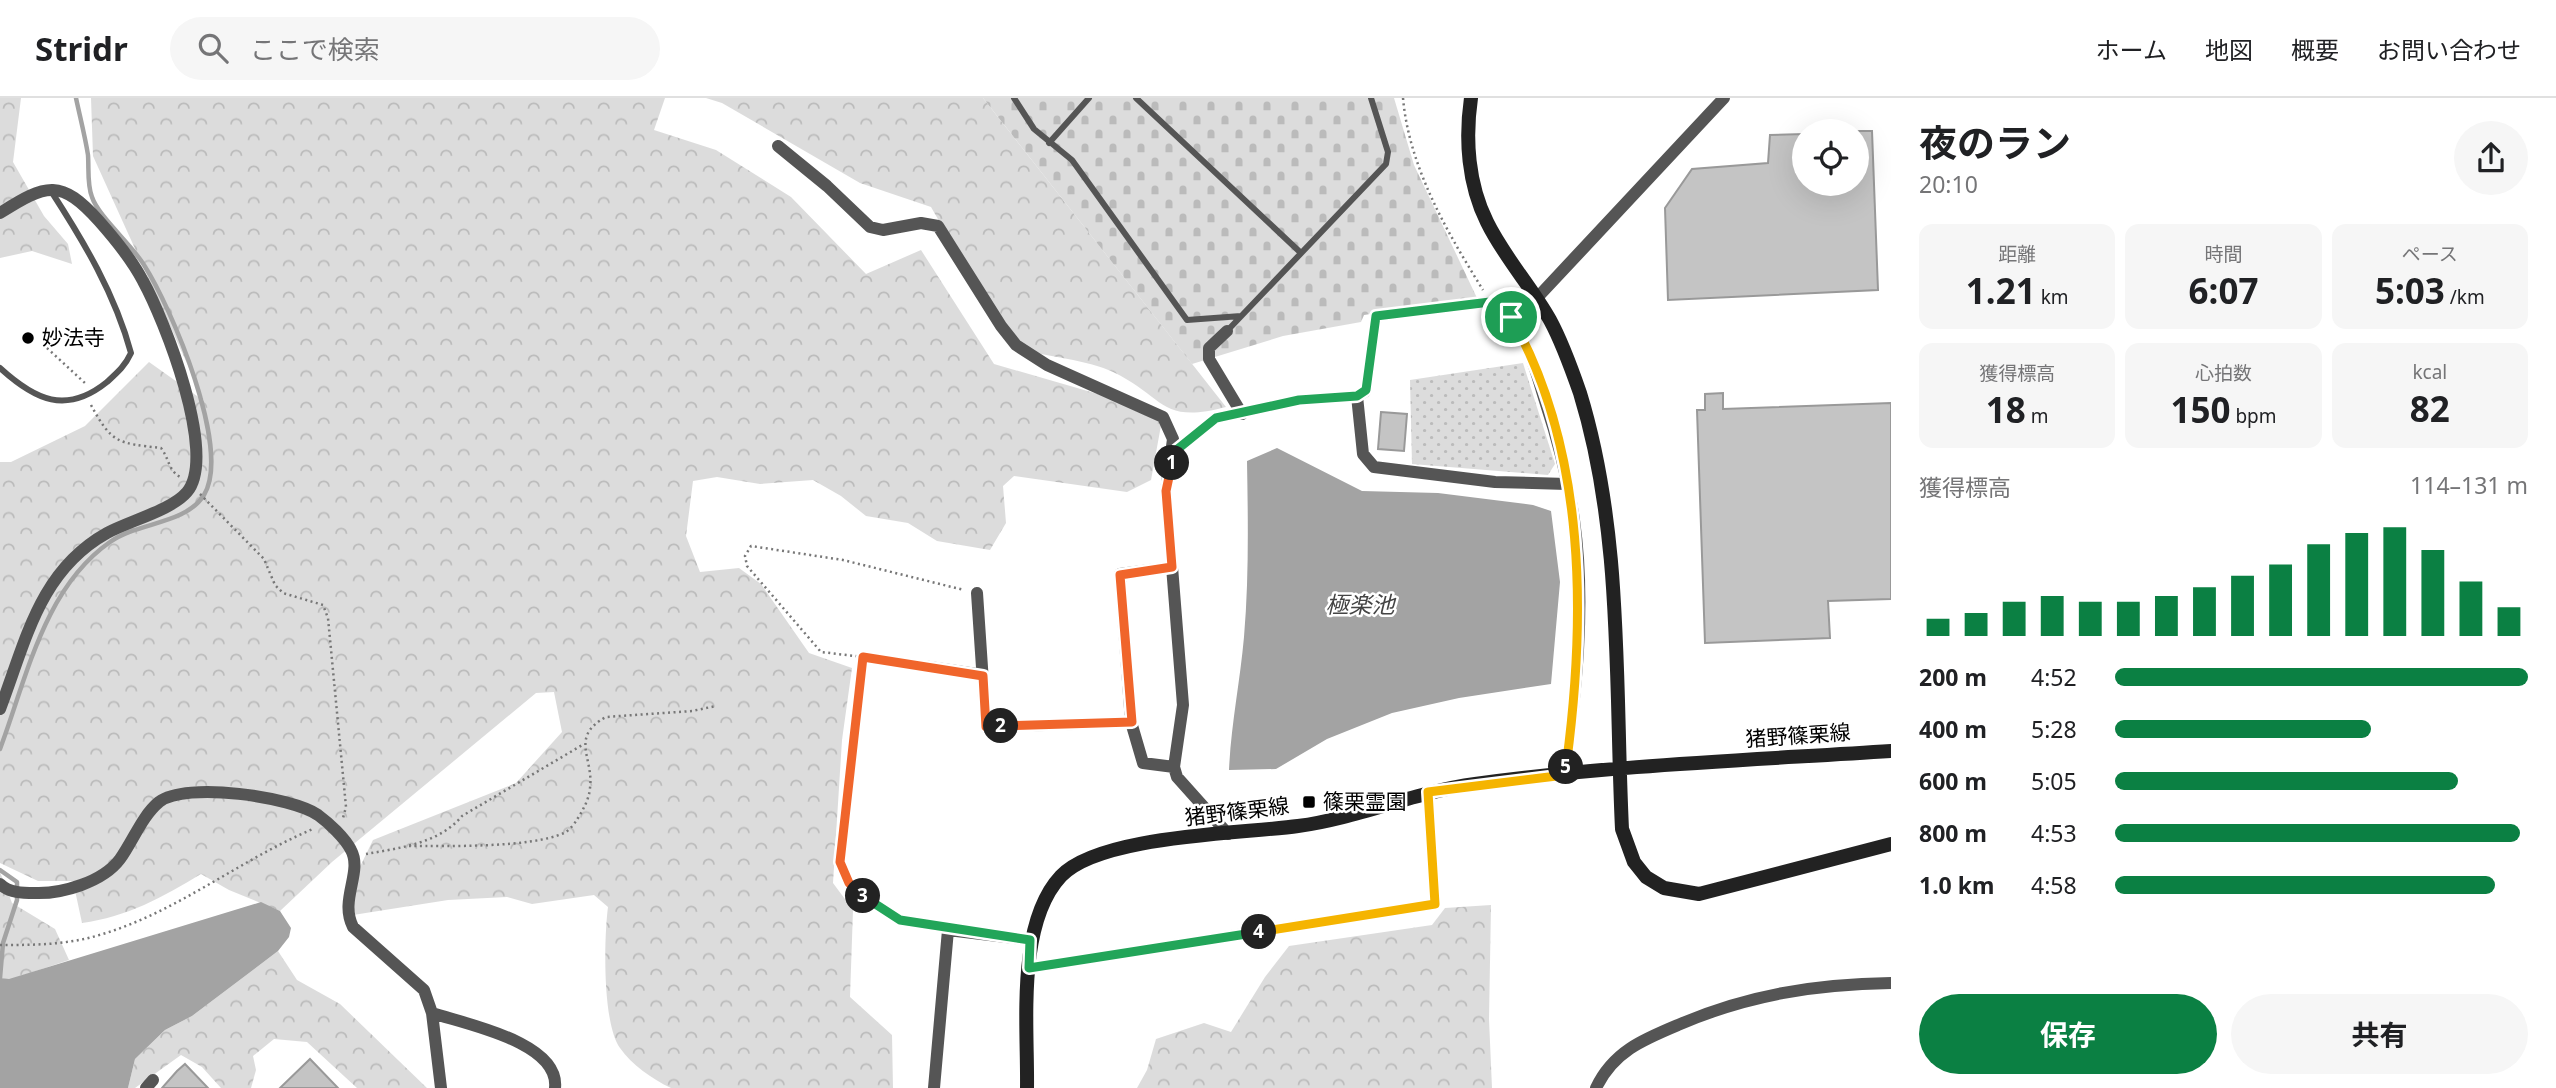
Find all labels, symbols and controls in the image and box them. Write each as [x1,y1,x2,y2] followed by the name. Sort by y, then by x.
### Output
[170,17,660,80] search box
[35,26,128,71] text: Stridr
[194,29,232,67] icon: search
[250,31,380,67] text: ここで検索
[2096,33,2167,66] text: ホーム
[2205,33,2253,66] text: 地図
[2291,33,2339,66] text: 概要
[2377,33,2521,66] text: お問い合わせ
[1919,116,2071,168] text: 夜のラン
[1792,119,1869,196] map controls
[1792,119,1869,196] button: locate
[2454,121,2528,195] button: share
[1919,168,1978,200] text: 20:10
[1998,241,2036,267] text: 距離
[2204,241,2243,267] text: 時間
[2402,241,2458,267] text: ペース
[1966,267,2036,314] text: 1.21
[2189,267,2258,314] text: 6:07
[2375,267,2445,314] text: 5:03
[2036,284,2069,310] text: km
[2445,284,2485,310] text: /km
[1481,287,1541,347] pin
[1492,298,1530,336] icon: arrive
[42,323,105,351] place label: 妙法寺
[20,330,36,346] marker: 妙法寺
[2412,359,2447,385] text: kcal
[1979,360,2055,386] text: 獲得標高
[2195,360,2252,386] text: 心拍数
[2410,385,2450,432] text: 82
[1986,386,2026,433] text: 18
[2170,386,2230,433] text: 150
[2026,403,2049,429] text: m
[2230,403,2277,429] text: bpm
[1154,446,1190,480] pin: 1
[1166,449,1177,475] text: 1
[2410,469,2528,501] text: 114–131 m
[1919,471,2011,503] text: 獲得標高
[1326,588,1397,620] water label: 極楽池
[1919,661,1987,693] text: 200 m
[2031,661,2077,693] text: 4:52
[984,708,1018,744] pin: 2
[995,712,1006,738] text: 2
[1919,713,1987,745] text: 400 m
[2031,713,2077,745] text: 5:28
[1745,717,1851,753] street label: 猪野篠栗線
[1548,750,1584,784] pin: 5
[1560,753,1571,779] text: 5
[1919,765,1987,797] text: 600 m
[2031,765,2077,797] text: 5:05
[1323,787,1407,815] place label: 篠栗霊園
[1183,791,1291,831] street label: 猪野篠栗線
[1301,794,1317,810] marker: 篠栗霊園
[1919,817,1987,849] text: 800 m
[2031,817,2077,849] text: 4:53
[1919,869,1994,901] text: 1.0 km
[2031,869,2077,901] text: 4:58
[846,878,880,914] pin: 3
[857,882,868,908] text: 3
[1242,914,1276,950] pin: 4
[1253,918,1264,944] text: 4
[1919,994,2217,1074] button: 保存
[2231,994,2528,1074] button: 共有

